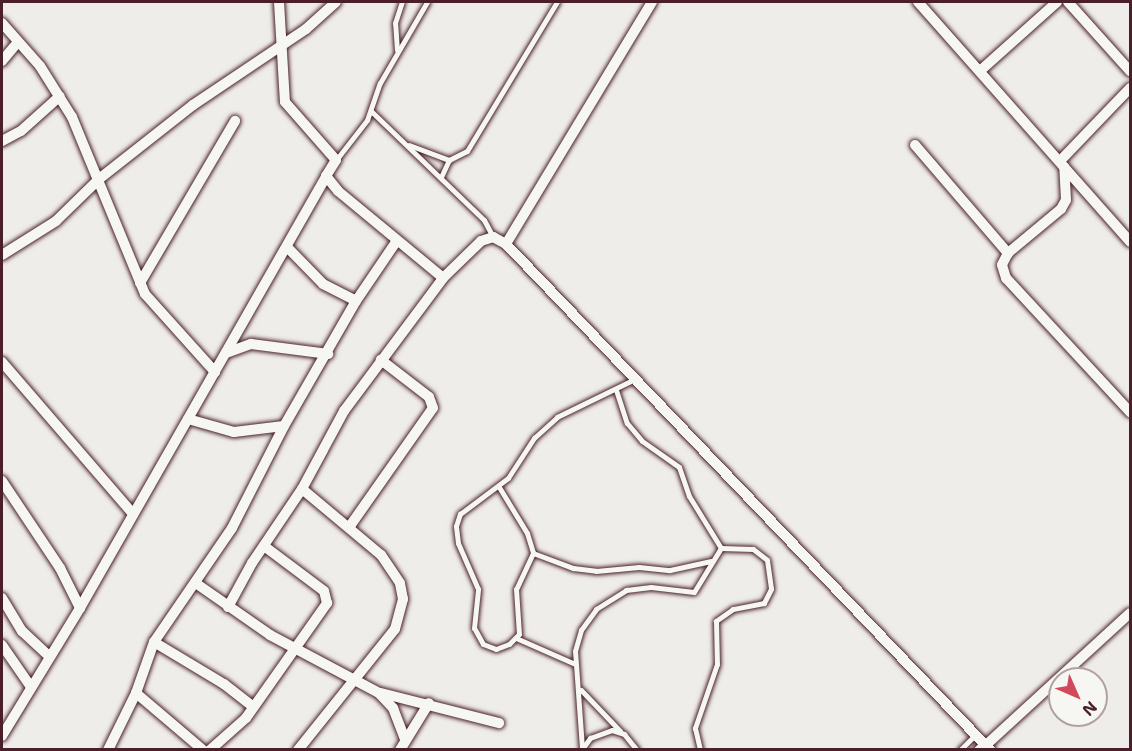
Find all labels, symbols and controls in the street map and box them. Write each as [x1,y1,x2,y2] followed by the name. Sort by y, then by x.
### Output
[1048,667,1108,727] north arrow
[1078,697,1102,721] text: N

